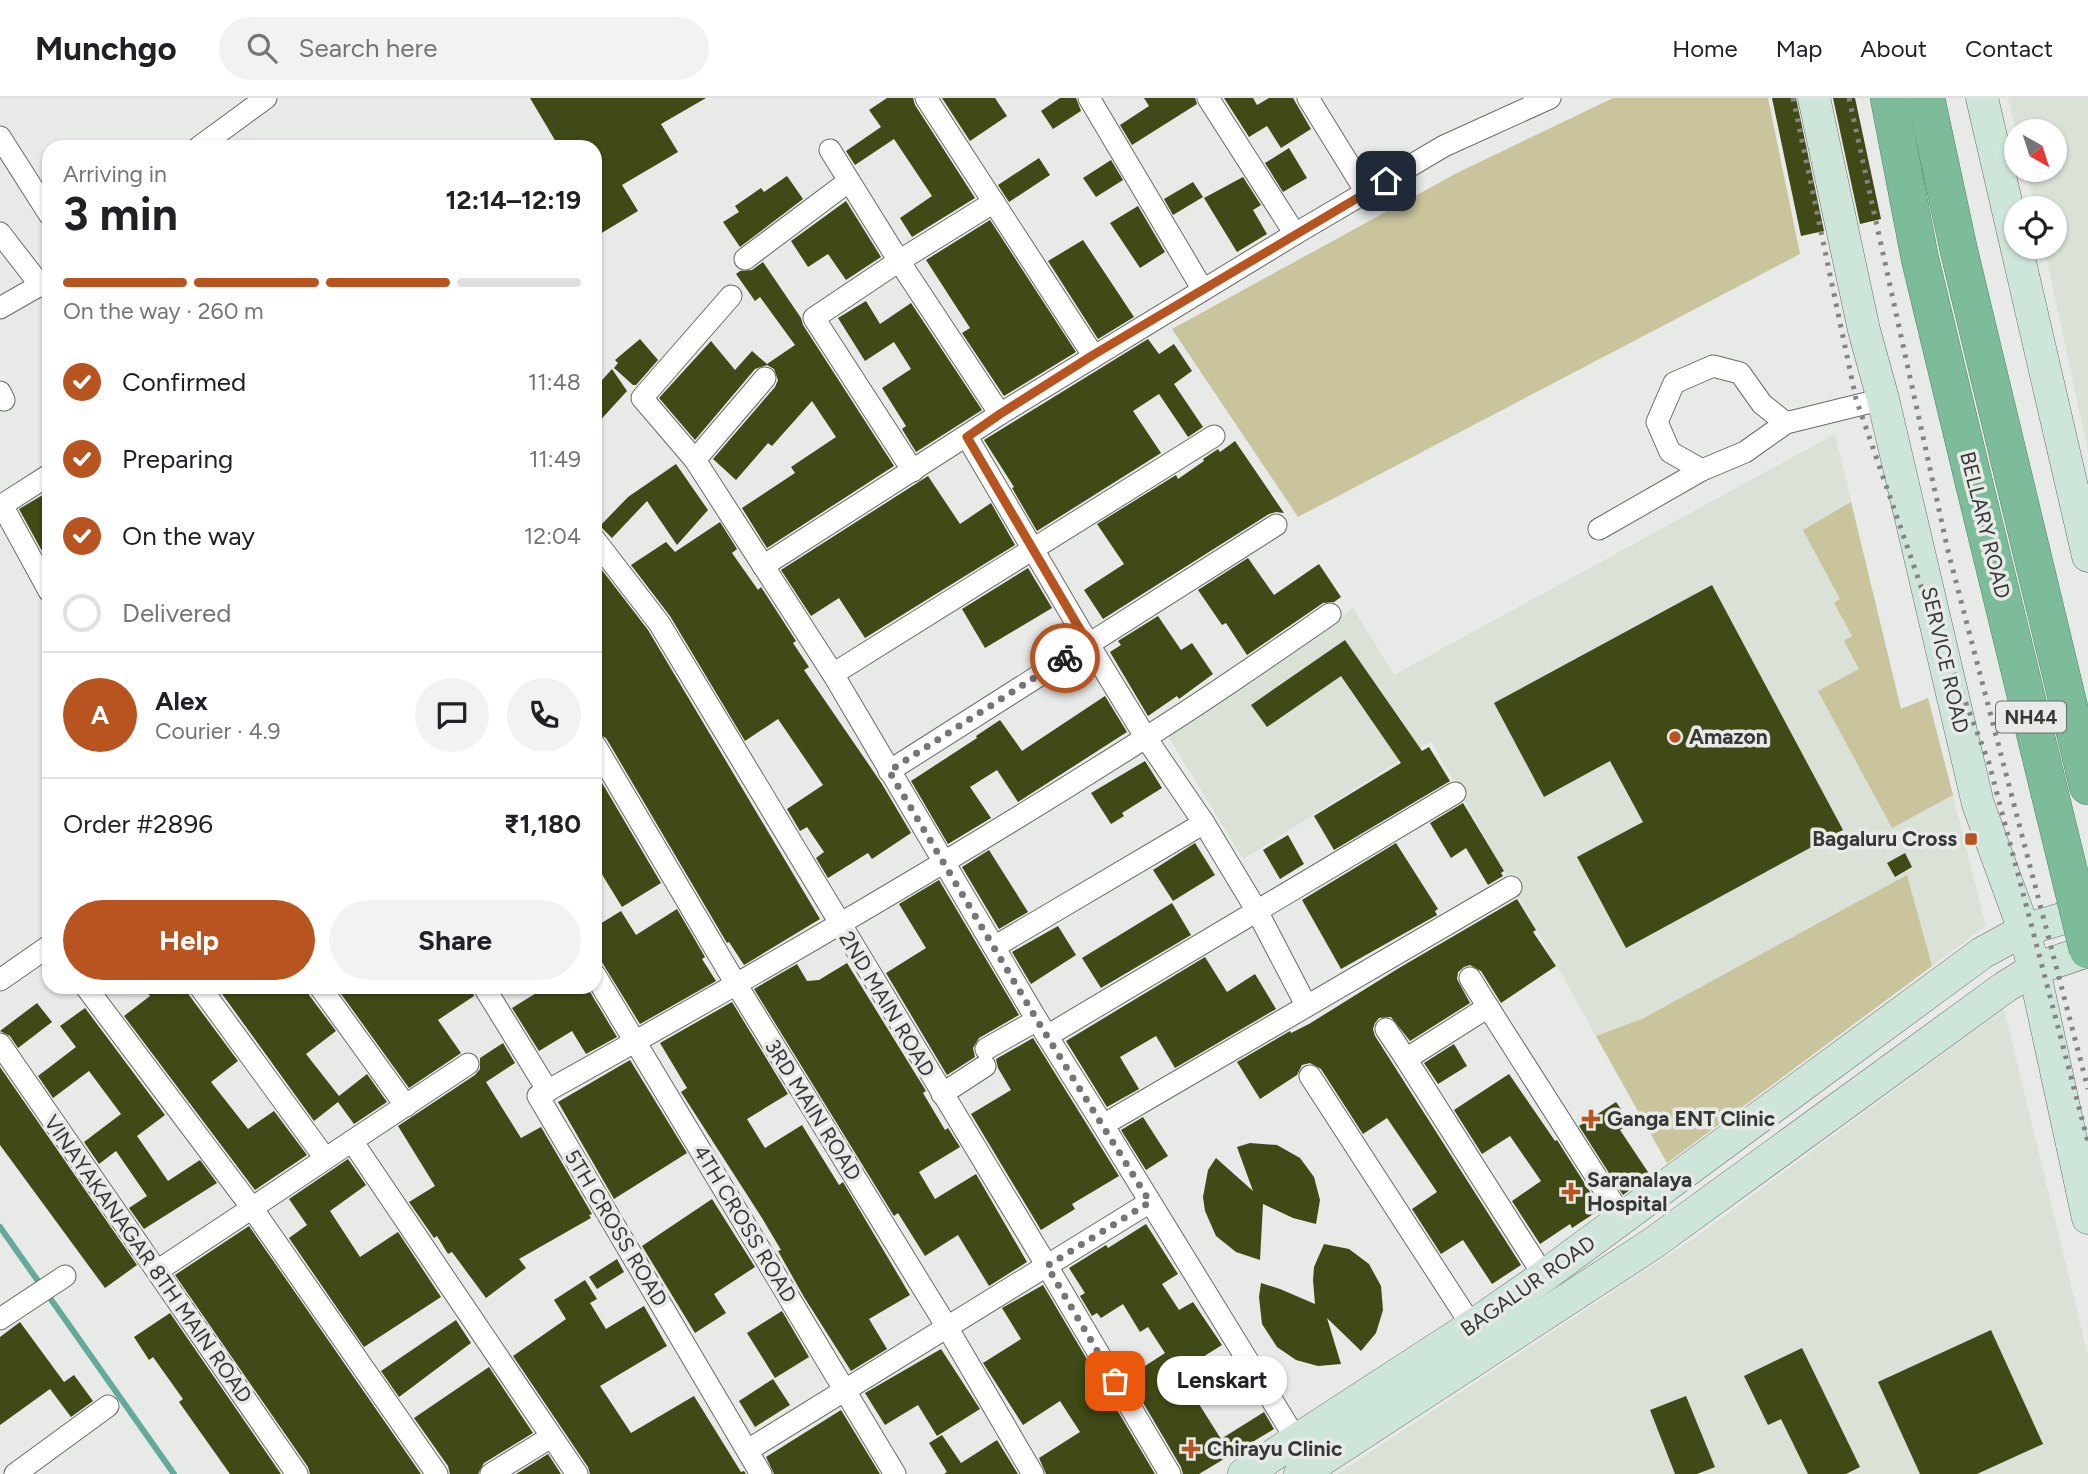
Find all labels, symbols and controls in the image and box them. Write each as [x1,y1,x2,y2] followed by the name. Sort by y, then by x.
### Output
[219,17,709,80] search box
[35,29,177,68] text: Munchgo
[243,29,281,67] icon: search
[299,32,438,64] text: Search here
[1672,34,1738,63] text: Home
[1776,34,1822,63] text: Map
[1860,34,1927,63] text: About
[1965,34,2053,63] text: Contact
[2004,119,2067,182] north arrow
[2004,119,2067,259] map controls
[1356,151,1416,211] pin
[63,160,167,188] text: Arriving in
[1367,162,1405,200] icon: home
[446,184,581,216] text: 12:14–12:19
[63,186,178,242] text: 3 min
[2004,196,2067,259] button: locate
[63,297,264,325] text: On the way · 260 m
[63,363,101,401] icon: check
[122,366,246,398] text: Confirmed
[528,368,581,396] text: 11:48
[63,440,101,478] icon: check
[122,443,233,475] text: Preparing
[529,445,581,473] text: 11:49
[1955,449,2016,601] street label: BELLARY ROAD
[63,517,101,555] icon: check
[122,520,255,552] text: On the way
[524,522,581,550] text: 12:04
[1916,584,1974,736] street label: SERVICE ROAD
[122,597,231,629] text: Delivered
[1030,623,1100,693] courier
[1046,639,1084,677] icon: bike
[415,678,489,752] button: chat
[507,678,581,752] button: phone
[155,685,208,717] text: Alex
[91,699,109,731] text: A
[1996,702,2066,732] road number: NH44
[155,717,281,745] text: Courier · 4.9
[1689,724,1768,749] place label: Amazon
[1667,729,1683,745] marker: Amazon
[63,808,213,840] text: Order #2896
[504,808,581,840] text: ₹1,180
[1812,826,1957,851] place label: Bagaluru Cross
[1963,831,1979,847] marker: Bagaluru Cross
[63,900,315,980] button: Help
[329,900,581,980] button: Share
[834,927,941,1081] street label: 2ND MAIN ROAD
[760,1035,867,1185] street label: 3RD MAIN ROAD
[1607,1106,1776,1131] place label: Ganga ENT Clinic
[1581,1109,1601,1129] marker: Ganga ENT Clinic
[39,1110,258,1407] street label: VINAYAKANAGAR 8TH MAIN ROAD
[689,1140,802,1307] street label: 4TH CROSS ROAD
[560,1145,673,1311] street label: 5TH CROSS ROAD
[1587,1167,1692,1216] place label: Saranalaya Hospital
[1561,1182,1581,1202] marker: Saranalaya Hospital
[1456,1230,1600,1341] street label: BAGALUR ROAD
[1085,1351,1145,1411] pin
[1157,1356,1286,1406] callout: Lenskart
[1096,1362,1134,1400] icon: bag
[1177,1366,1267,1394] text: Lenskart
[1207,1436,1343,1461] place label: Chirayu Clinic
[1181,1439,1201,1459] marker: Chirayu Clinic

